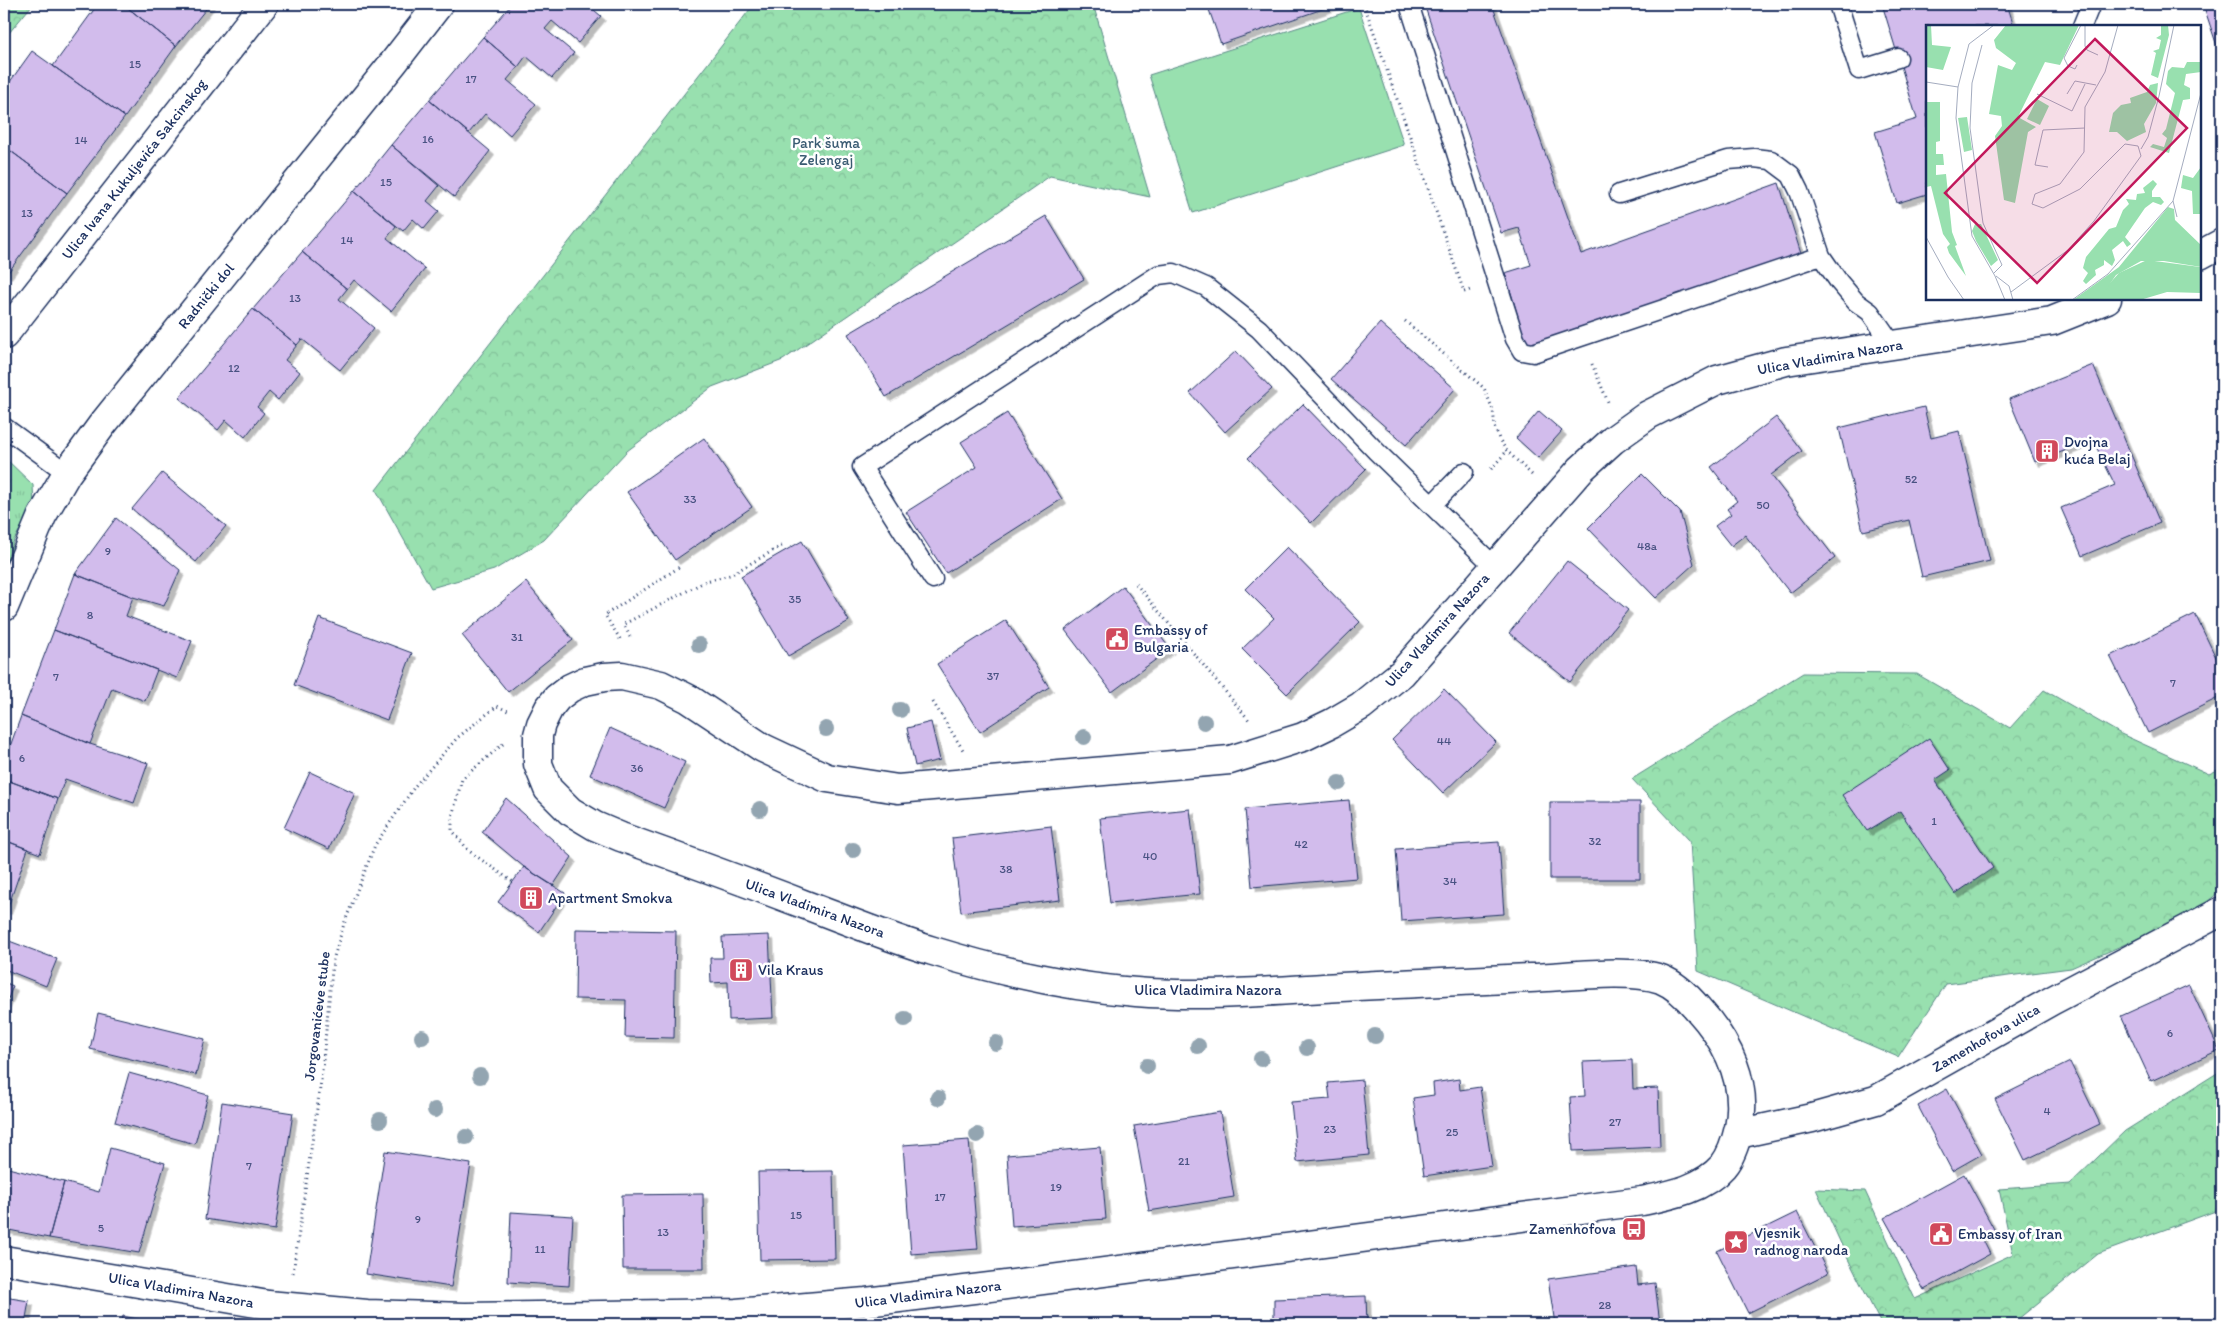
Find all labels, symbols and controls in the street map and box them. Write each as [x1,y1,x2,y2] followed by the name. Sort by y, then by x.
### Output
[1926,25,2201,300] inset map
[129,57,141,71] house number: 15
[465,72,477,86] house number: 17
[58,75,210,263] street label: Ulica Ivana Kukuljevića Sakcinskog
[422,132,434,146] house number: 16
[75,133,87,147] house number: 14
[792,134,860,169] park label: Park šuma Zelengaj
[380,175,392,189] house number: 15
[21,206,34,220] house number: 13
[341,233,353,247] house number: 14
[174,259,238,332] street label: Radnički dol
[289,291,302,305] house number: 13
[1756,335,1904,379] street label: Ulica Vladimira Nazora
[228,361,241,375] house number: 12
[2064,433,2131,468] place label: Dvojna kuća Belaj
[2034,438,2060,464] building icon: Dvojna kuća Belaj
[1905,472,1918,486] house number: 52
[683,492,697,506] house number: 33
[1756,498,1770,512] house number: 50
[1637,539,1658,553] house number: 48a
[105,544,111,558] house number: 9
[1381,569,1493,691] street label: Ulica Vladimira Nazora
[789,592,801,606] house number: 35
[87,608,94,622] house number: 8
[1134,621,1208,656] place label: Embassy of Bulgaria
[1104,626,1130,652] public building icon: Embassy of Bulgaria
[511,630,523,644] house number: 31
[987,669,999,683] house number: 37
[53,670,59,684] house number: 7
[2170,676,2176,690] house number: 7
[1437,734,1451,748] house number: 44
[19,751,25,765] house number: 6
[631,761,643,775] house number: 36
[1931,814,1937,828] house number: 1
[1589,834,1602,848] house number: 32
[1294,837,1308,851] house number: 42
[1143,849,1157,863] house number: 40
[999,862,1013,876] house number: 38
[743,874,888,942] street label: Ulica Vladimira Nazora
[1443,874,1457,888] house number: 34
[518,885,544,911] building icon: Apartment Smokva
[548,889,673,907] place label: Apartment Smokva
[300,950,334,1082] street label: Jorgovanićeve stube
[728,957,754,983] building icon: Vila Kraus
[758,961,824,979] place label: Vila Kraus
[1134,981,1282,999] street label: Ulica Vladimira Nazora
[1929,1000,2044,1076] street label: Zamenhofova ulica
[2167,1026,2173,1040] house number: 6
[2043,1104,2051,1118] house number: 4
[1609,1115,1621,1129] house number: 27
[1324,1122,1337,1136] house number: 23
[1446,1125,1458,1139] house number: 25
[1178,1154,1190,1168] house number: 21
[246,1159,252,1173] house number: 7
[1050,1180,1062,1194] house number: 19
[934,1190,946,1204] house number: 17
[790,1208,802,1222] house number: 15
[415,1212,421,1226] house number: 9
[1621,1216,1647,1242] bus stop icon: Zamenhofova
[1529,1220,1617,1238] place label: Zamenhofova
[98,1221,104,1235] house number: 5
[1928,1221,1954,1247] public building icon: Embassy of Iran
[1754,1224,1849,1259] place label: Vjesnik radnog naroda
[657,1225,670,1239] house number: 13
[1958,1225,2062,1243] place label: Embassy of Iran
[1723,1229,1749,1255] place icon: Vjesnik radnog naroda
[534,1242,546,1256] house number: 11
[107,1268,255,1312] street label: Ulica Vladimira Nazora
[854,1276,1003,1312] street label: Ulica Vladimira Nazora
[1599,1298,1612,1312] house number: 28

